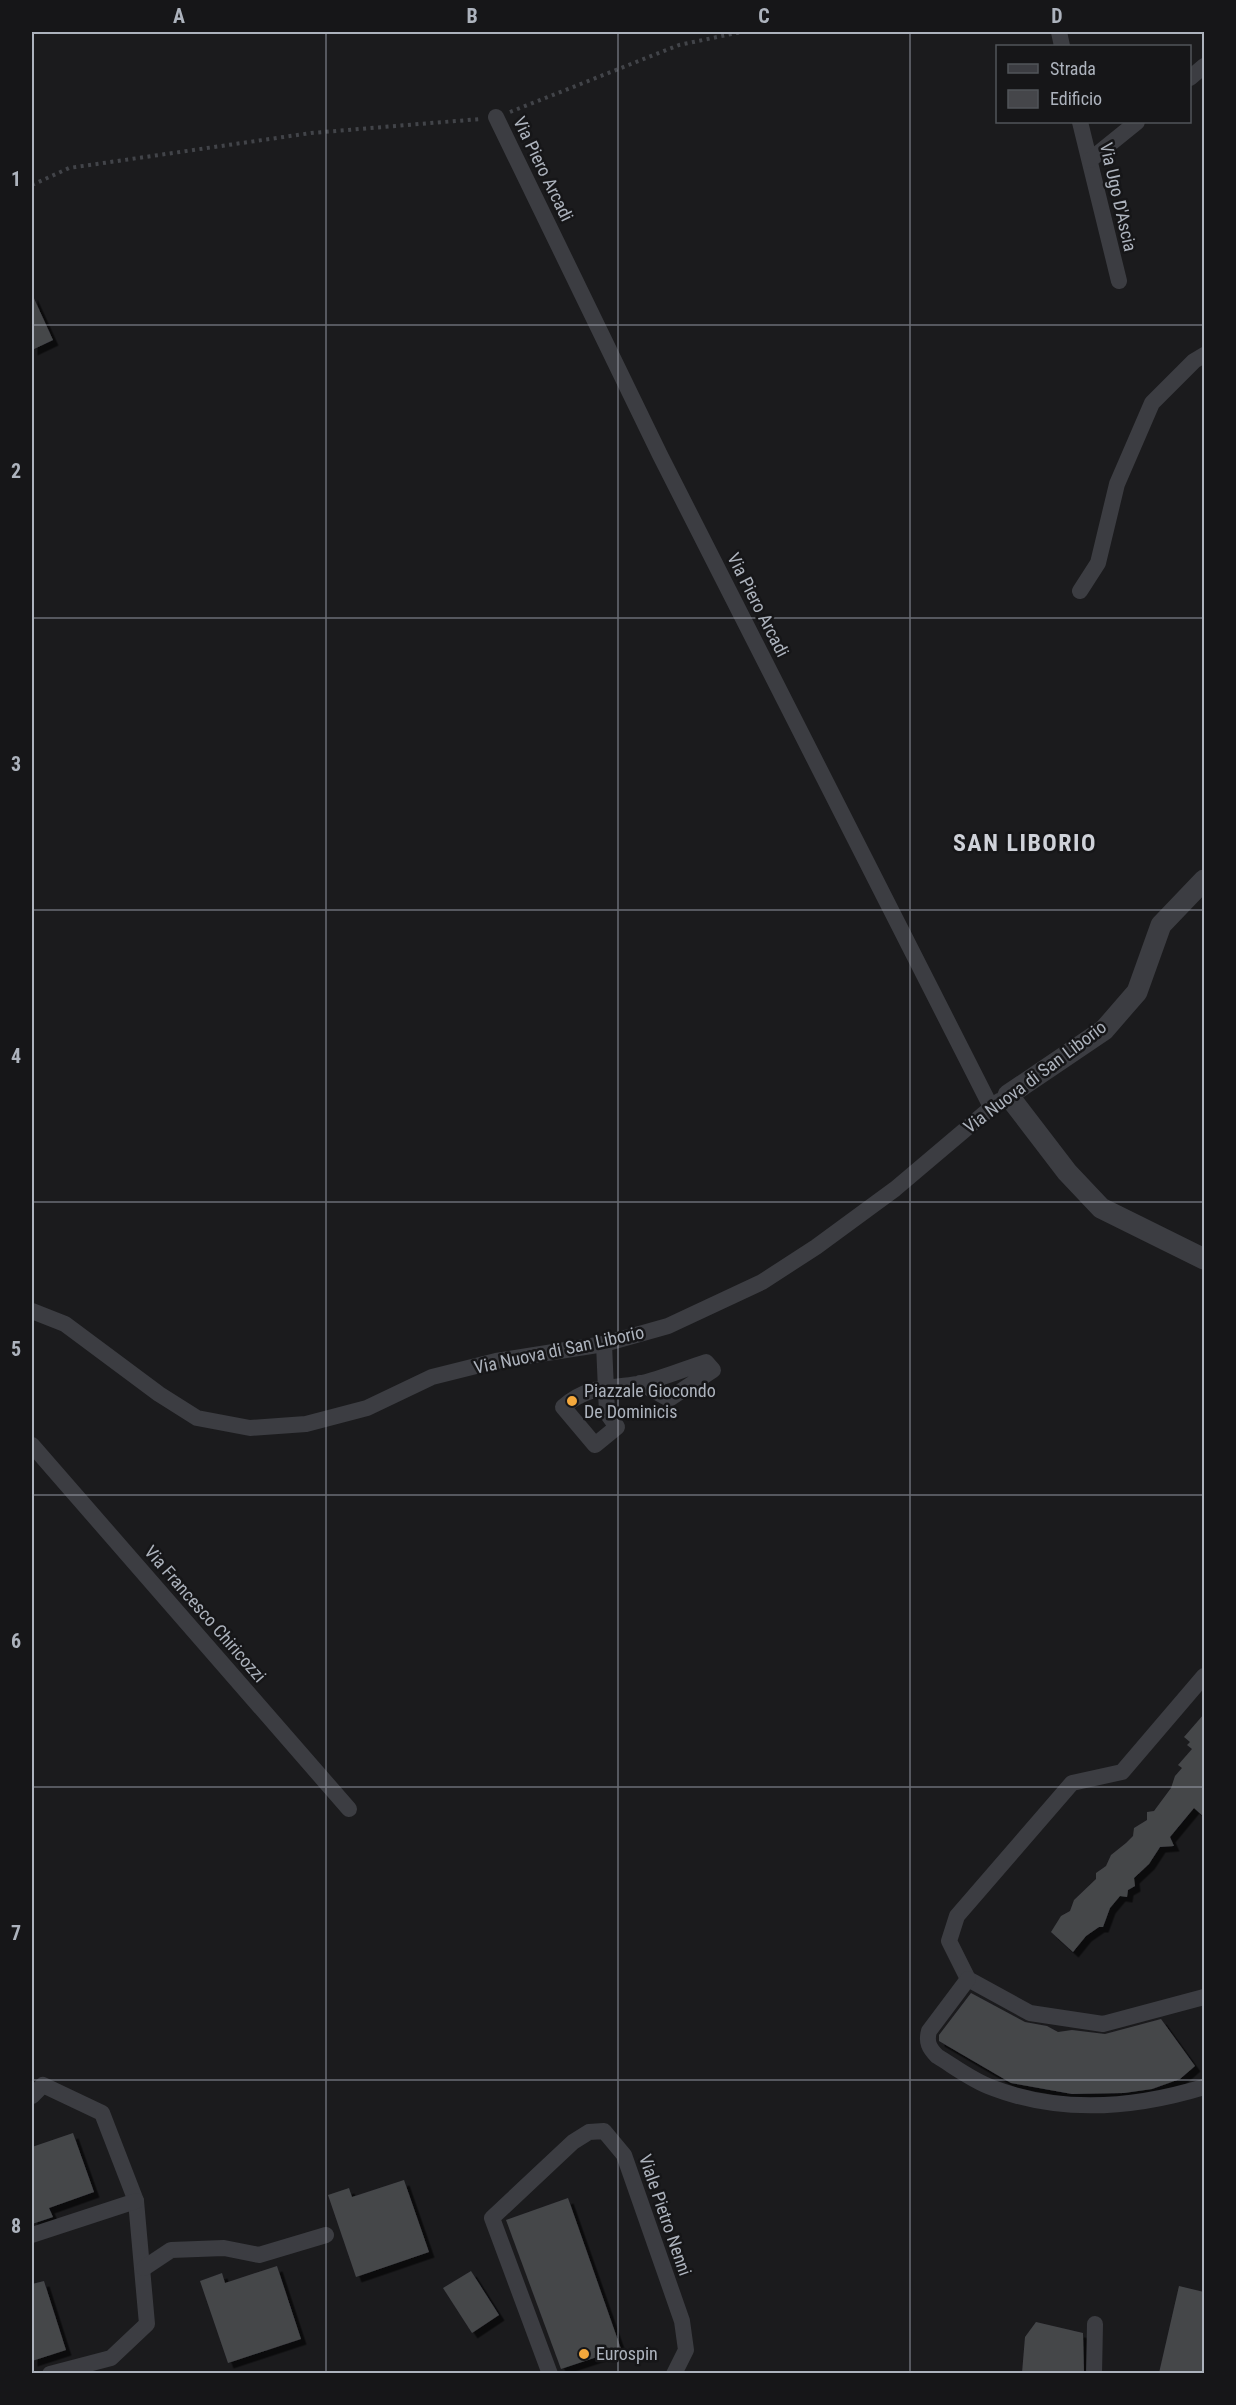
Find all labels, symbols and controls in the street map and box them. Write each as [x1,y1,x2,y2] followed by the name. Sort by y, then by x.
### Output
[173,4,185,28] text: A
[466,4,478,28] text: B
[758,4,770,28] text: C
[1051,4,1063,28] text: D
[996,45,1191,123] legend
[1050,58,1096,79] text: Strada
[1050,88,1102,109] text: Edificio
[509,113,578,224] street label: Via Piero Arcadi
[1096,140,1141,253] street label: Via Ugo D'Ascia
[11,167,21,191] text: 1
[11,459,21,483] text: 2
[723,549,794,660] street label: Via Piero Arcadi
[11,752,21,776] text: 3
[953,829,1097,857] district label: SAN LIBORIO
[959,1016,1110,1137] street label: Via Nuova di San Liborio
[11,1044,21,1068] text: 4
[472,1321,646,1378] street label: Via Nuova di San Liborio
[11,1337,21,1361] text: 5
[584,1380,716,1422] place label: Piazzale Giocondo De Dominicis
[565,1394,579,1408] marker: Piazzale Giocondo De Dominicis
[140,1541,270,1686] street label: Via Francesco Chiricozzi
[11,1629,21,1653] text: 6
[11,1921,21,1945] text: 7
[635,2151,696,2278] street label: Viale Pietro Nenni
[11,2214,21,2238] text: 8
[596,2343,658,2364] place label: Eurospin
[577,2347,591,2361] marker: Eurospin

